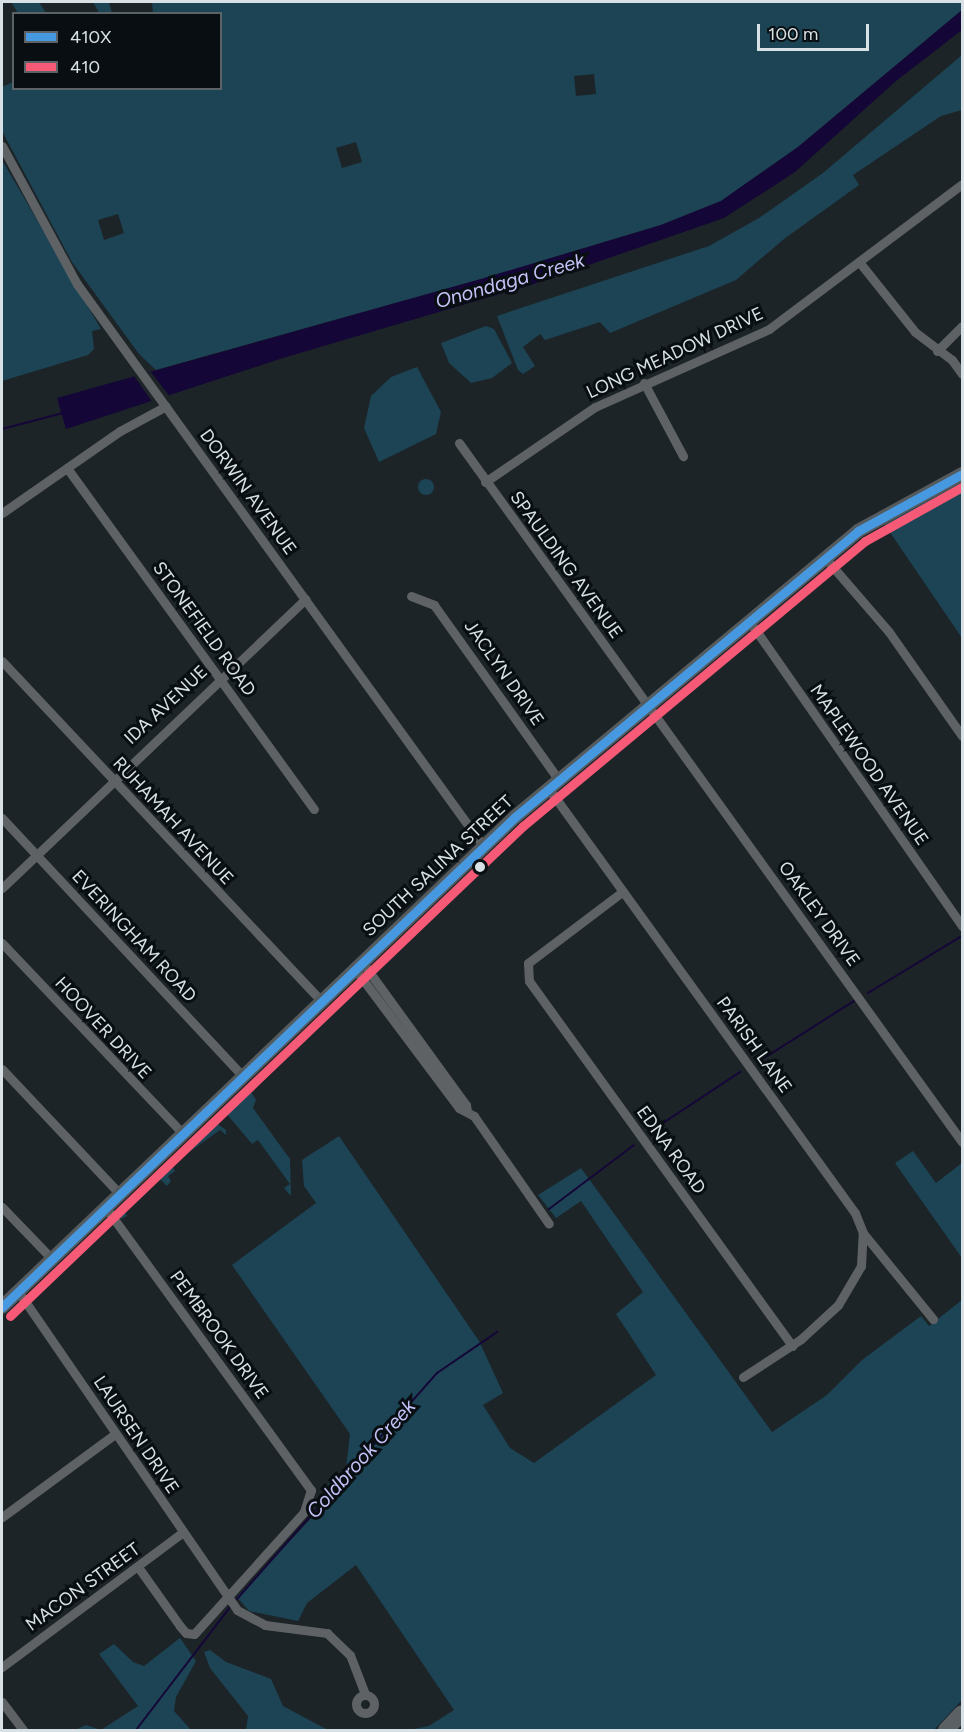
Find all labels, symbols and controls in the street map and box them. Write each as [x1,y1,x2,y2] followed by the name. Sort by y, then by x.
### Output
[12,12,222,90] legend
[760,12,872,50] scale bar
[768,23,818,45] text: 100 m
[70,26,111,48] text: 410X
[70,56,100,78] text: 410
[433,248,587,314] water label: Onondaga Creek
[583,302,767,404] street label: LONG MEADOW DRIVE
[195,425,301,559] street label: DORWIN AVENUE
[505,487,627,643] street label: SPAULDING AVENUE
[148,558,260,700] street label: STONEFIELD ROAD
[460,616,548,730] street label: JACLYN DRIVE
[120,661,212,749] street label: IDA AVENUE
[805,680,933,850] street label: MAPLEWOOD AVENUE
[108,753,238,889] street label: RUHAMAH AVENUE
[359,791,517,941] street label: SOUTH SALINA STREET
[774,857,864,971] street label: OAKLEY DRIVE
[474,861,486,873] unlabelled marker
[67,865,201,1007] street label: EVERINGHAM ROAD
[50,972,156,1084] street label: HOOVER DRIVE
[712,993,796,1097] street label: PARISH LANE
[632,1102,710,1198] street label: EDNA ROAD
[165,1267,273,1403] street label: PEMBROOK DRIVE
[89,1372,183,1498] street label: LAURSEN DRIVE
[301,1395,421,1523] water label: Coldbrook Creek
[22,1538,144,1636] street label: MACON STREET

